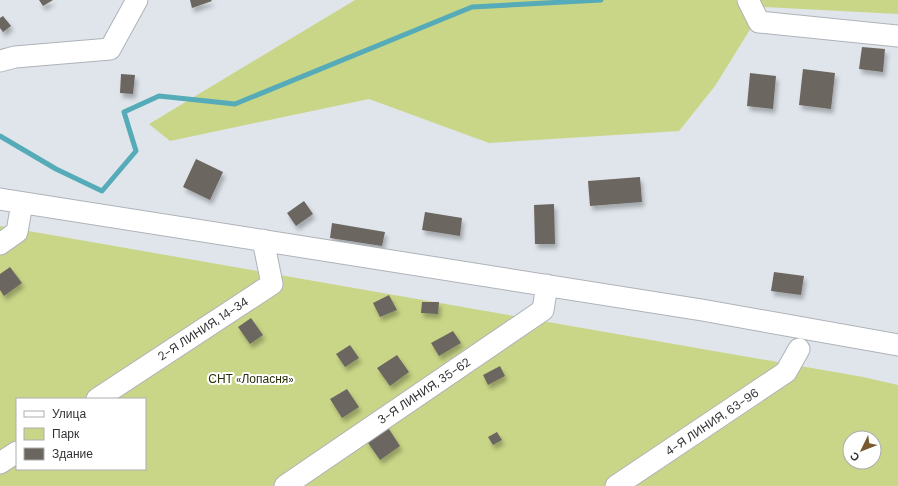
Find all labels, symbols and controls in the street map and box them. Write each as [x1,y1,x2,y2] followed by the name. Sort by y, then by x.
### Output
[155,294,251,364] street label: 2-Я ЛИНИЯ, 14-34
[375,354,473,428] street label: 3-Я ЛИНИЯ, 35-62
[208,371,294,387] park label: СНТ «Лопасня»
[662,385,762,459] street label: 4-Я ЛИНИЯ, 63-96
[16,398,146,470] legend
[52,406,86,422] text: Улица
[52,426,80,442] text: Парк
[842,430,882,470] north arrow
[52,446,93,462] text: Здание
[847,449,863,465] text: С

